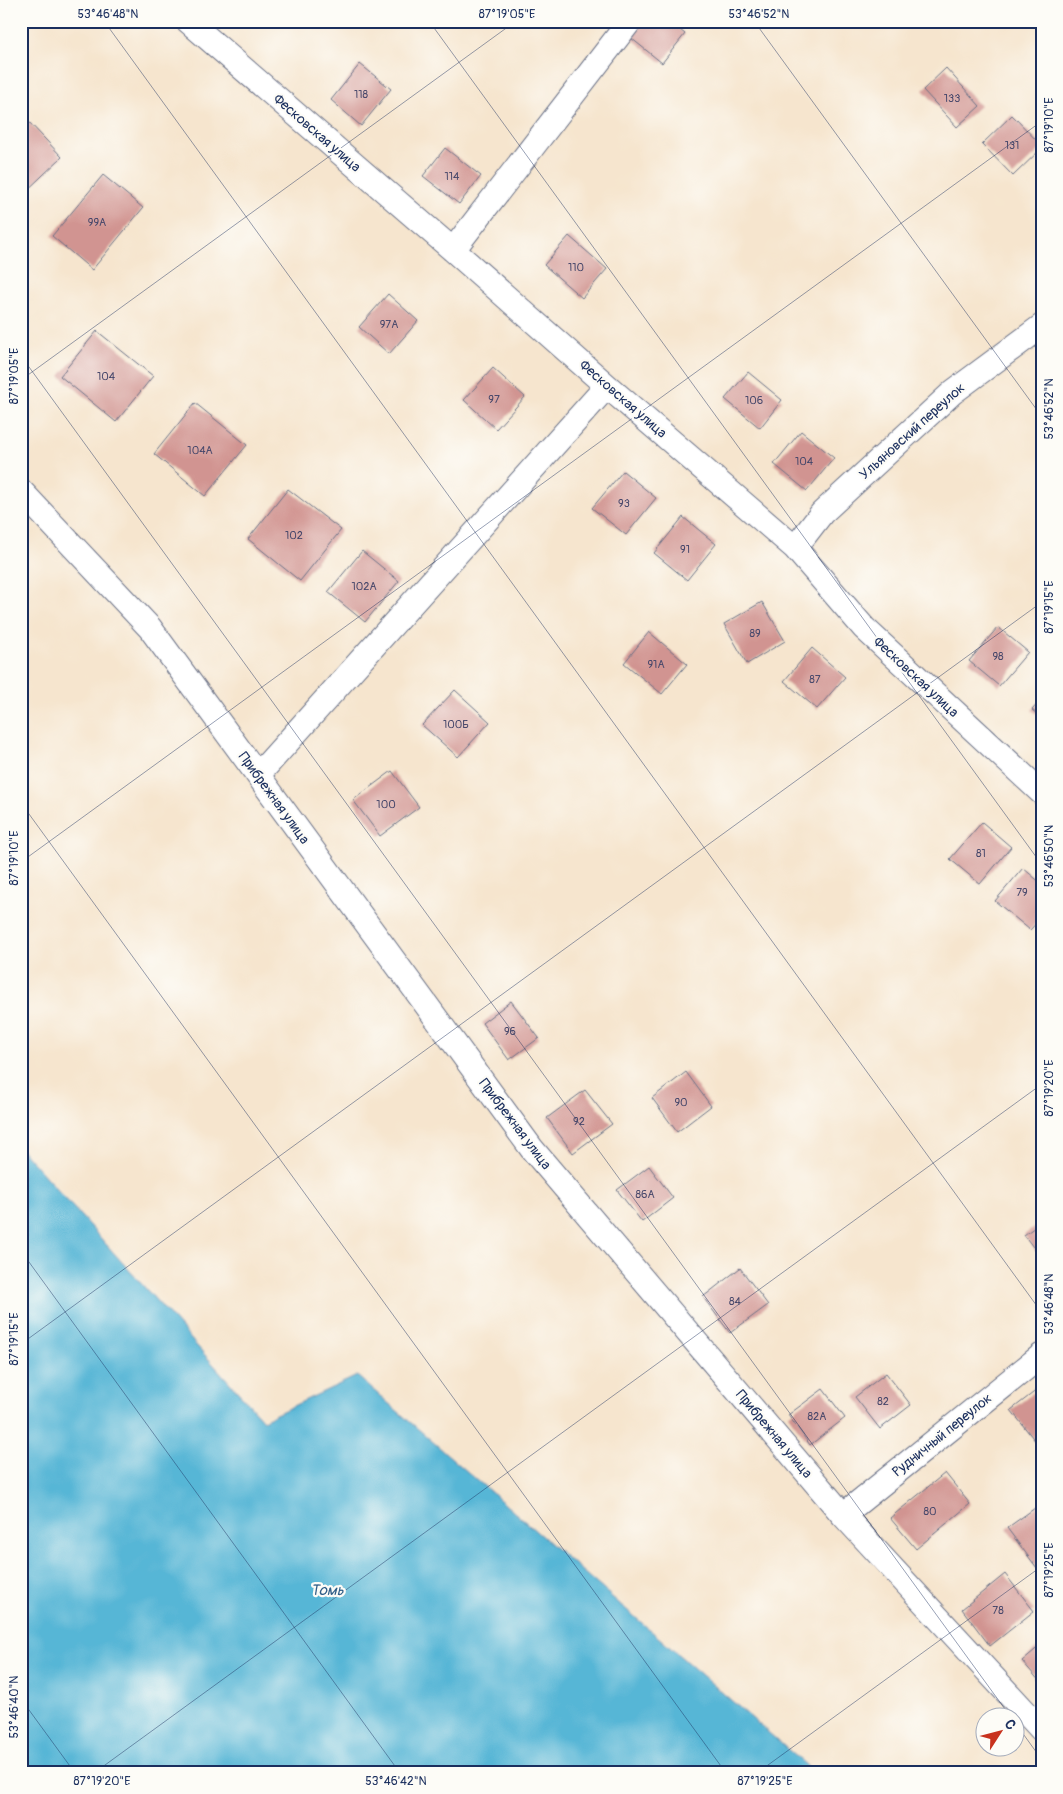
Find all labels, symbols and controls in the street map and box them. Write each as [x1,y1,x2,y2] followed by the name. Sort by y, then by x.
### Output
[78,7,138,22] text: 53°46'48"N
[479,7,535,22] text: 87°19'05"E
[729,7,789,22] text: 53°46'52"N
[354,88,369,101] house number: 118
[270,90,364,176] street label: Фесковская улица
[944,92,960,105] house number: 133
[1042,98,1057,152] text: 87°19'10"E
[1005,139,1019,152] house number: 131
[445,170,460,183] house number: 114
[88,216,106,229] house number: 99А
[568,261,584,274] house number: 110
[380,318,398,331] house number: 97А
[7,348,22,404] text: 87°19'05"E
[576,356,670,442] street label: Фесковская улица
[97,370,116,383] house number: 104
[856,379,968,483] street label: Ульяновский переулок
[1042,379,1057,439] text: 53°46'52"N
[488,393,500,406] house number: 97
[745,394,763,407] house number: 106
[187,444,213,457] house number: 104А
[795,455,814,468] house number: 104
[618,497,630,510] house number: 93
[285,529,303,542] house number: 102
[680,543,690,556] house number: 91
[351,580,377,593] house number: 102А
[1042,580,1057,634] text: 87°19'15"E
[749,627,761,640] house number: 89
[870,633,962,721] street label: Фесковская улица
[992,650,1004,663] house number: 98
[647,658,665,671] house number: 91А
[809,673,821,686] house number: 87
[443,718,469,731] house number: 100Б
[235,749,313,847] street label: Прибрежная улица
[376,798,396,811] house number: 100
[1042,825,1057,887] text: 53°46'50"N
[7,831,22,885] text: 87°19'10"E
[976,847,986,860] house number: 81
[1016,886,1028,899] house number: 79
[504,1025,516,1038] house number: 96
[1042,1060,1057,1116] text: 87°19'20"E
[475,1075,555,1173] street label: Прибрежная улица
[674,1096,688,1109] house number: 90
[573,1115,585,1128] house number: 92
[635,1188,655,1201] house number: 86А
[1042,1274,1057,1334] text: 53°46'48"N
[729,1295,742,1308] house number: 84
[7,1312,22,1366] text: 87°19'15"E
[732,1387,816,1481] street label: Прибрежная улица
[889,1390,995,1480] street label: Рудничный переулок
[877,1395,889,1408] house number: 82
[808,1410,826,1423] house number: 82А
[923,1505,937,1518] house number: 80
[1042,1542,1057,1598] text: 87°19'25"E
[310,1581,344,1600] water label: Томь
[992,1604,1004,1617] house number: 78
[7,1676,22,1738] text: 53°46'40"N
[976,1706,1026,1756] north arrow
[1001,1716,1020,1733] text: С
[74,1774,130,1789] text: 87°19'20"E
[365,1774,427,1789] text: 53°46'42"N
[737,1774,793,1789] text: 87°19'25"E

